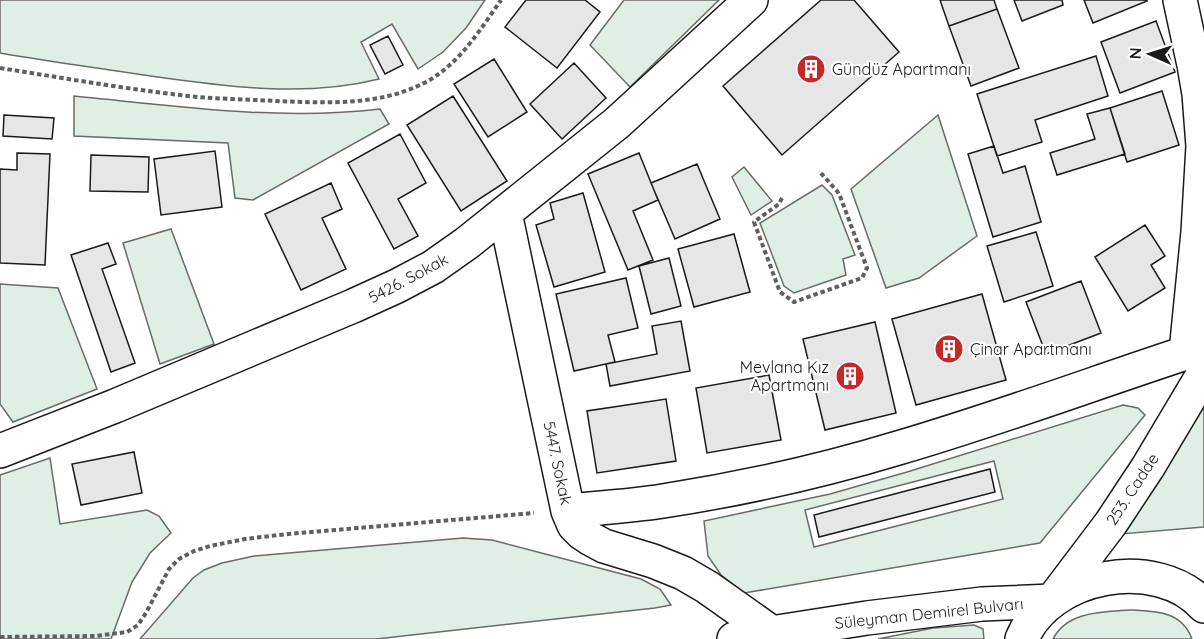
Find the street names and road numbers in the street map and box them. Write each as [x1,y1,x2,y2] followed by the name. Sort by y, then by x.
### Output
[365,249,451,307] street label: 5426. Sokak
[539,419,577,507] street label: 5447. Sokak
[1101,449,1163,529] street label: 253. Cadde
[834,593,1024,633] street label: Süleyman Demirel Bulvarı

